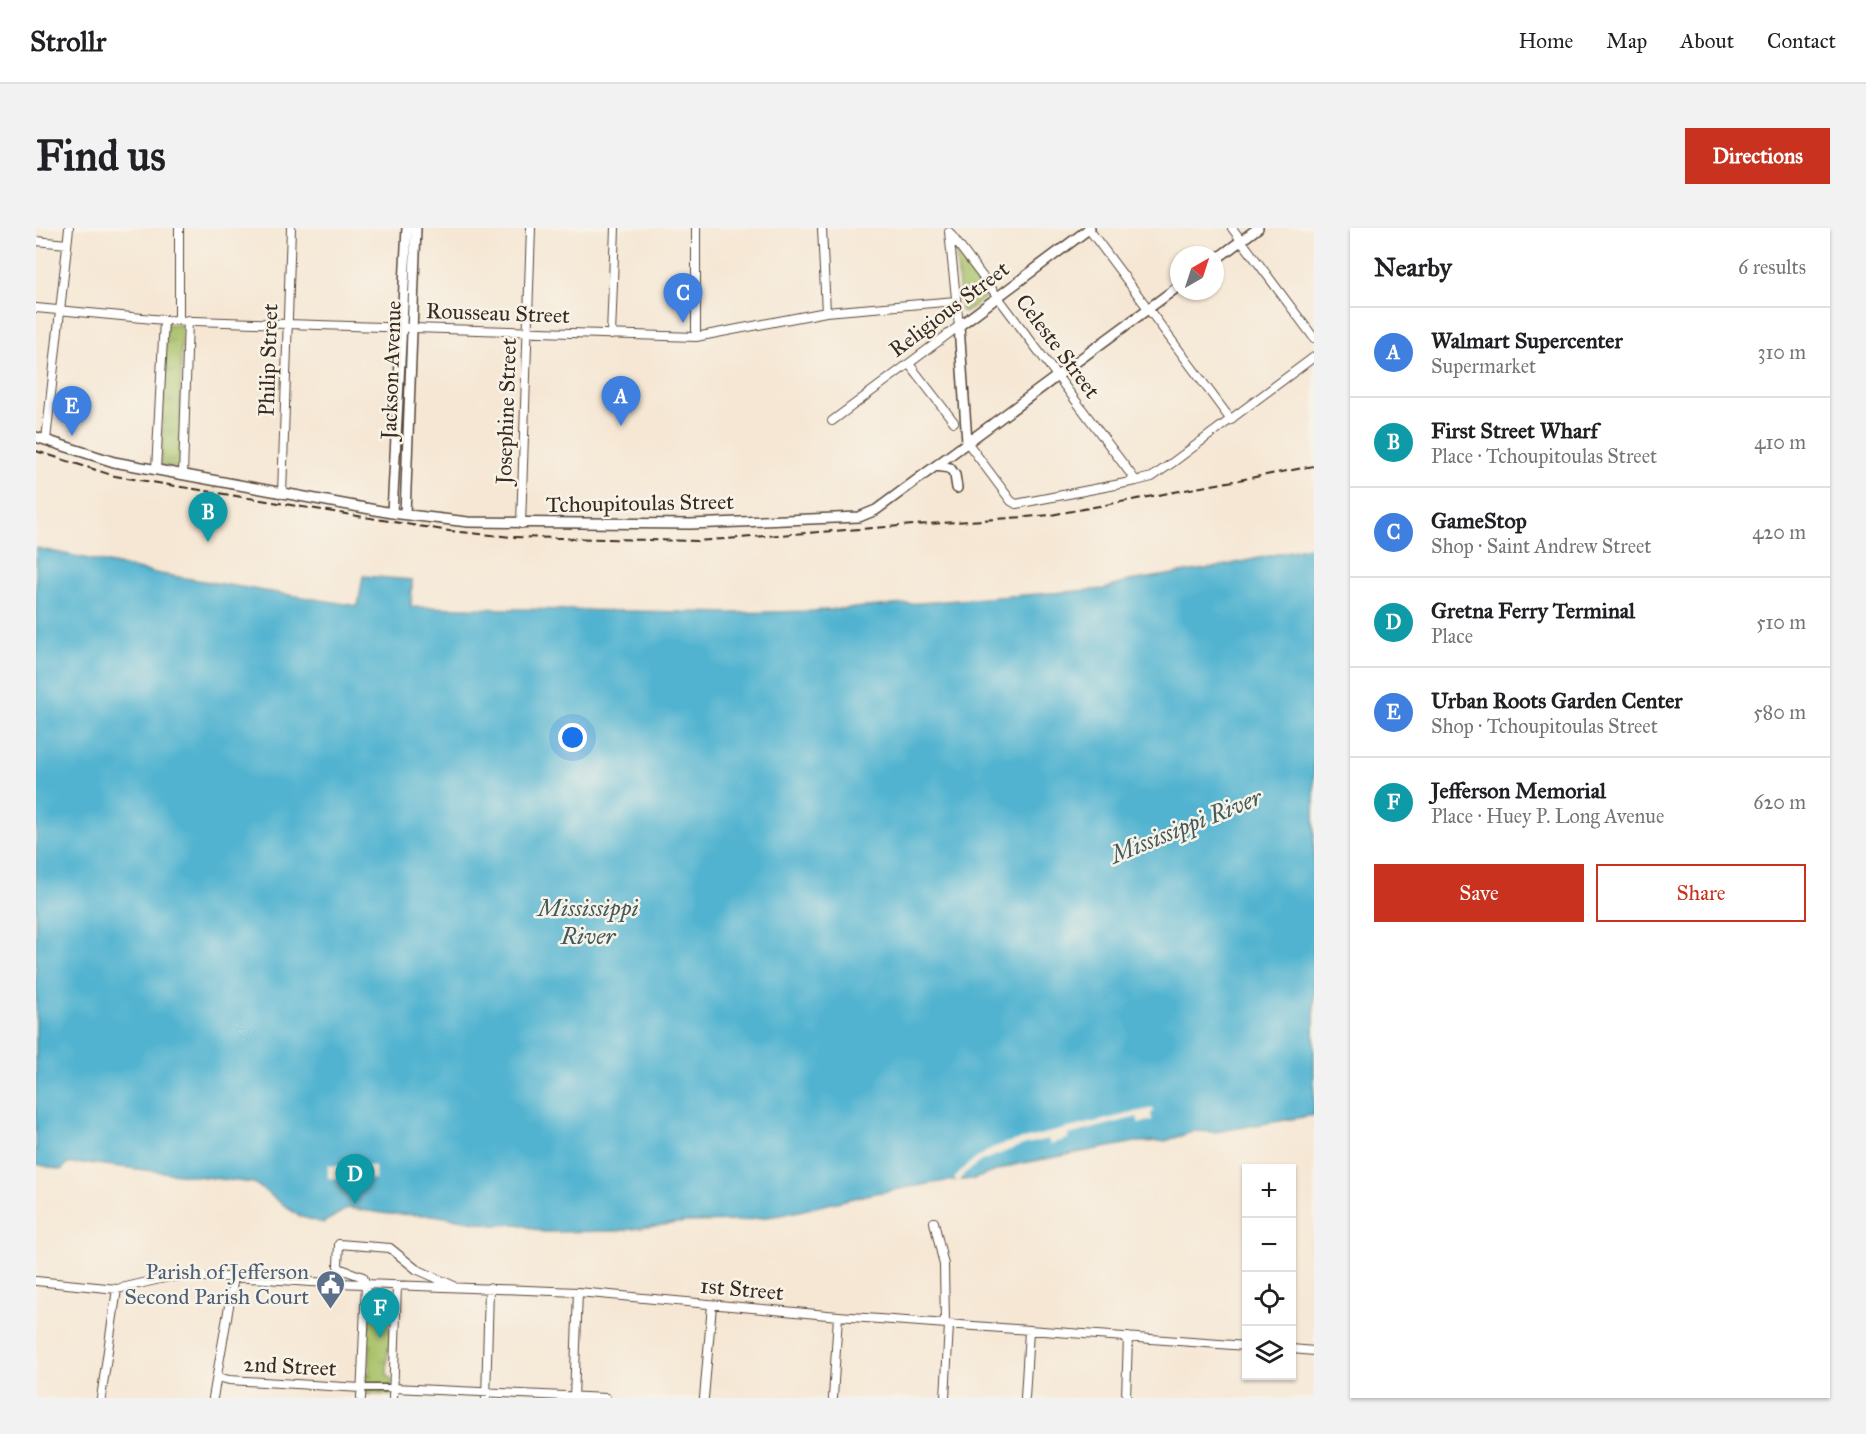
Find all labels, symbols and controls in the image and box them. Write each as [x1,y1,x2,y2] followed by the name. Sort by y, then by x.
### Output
[30,24,106,59] text: Strollr
[1518,28,1573,54] text: Home
[1606,28,1647,54] text: Map
[1680,28,1734,54] text: About
[1767,28,1836,54] text: Contact
[1685,128,1830,184] button: Directions
[36,130,166,182] text: Find us
[1170,246,1224,300] north arrow
[1374,251,1452,283] text: Nearby
[884,255,1014,363] street label: Religious Street
[1738,255,1806,279] text: 6 results
[664,274,702,323] pin: C
[1010,289,1106,404] street label: Celeste Street
[426,297,571,329] street label: Rousseau Street
[375,300,407,442] street label: Jackson Avenue
[253,303,283,417] street label: Philip Street
[1431,327,1623,354] text: Walmart Supercenter
[490,337,522,487] street label: Josephine Street
[1387,340,1400,364] text: A
[1757,340,1806,364] text: 310 m
[1431,354,1536,378] text: Supermarket
[602,376,640,426] pin: A
[52,386,92,436] pin: E
[1431,417,1598,444] text: First Street Wharf
[1387,430,1400,454] text: B
[1754,430,1806,454] text: 410 m
[1431,444,1657,468] text: Place · Tchoupitoulas Street
[546,488,734,518] street label: Tchoupitoulas Street
[188,492,228,542] pin: B
[1431,507,1527,534] text: GameStop
[1387,520,1400,544] text: C
[1752,520,1806,544] text: 420 m
[1431,534,1651,558] text: Shop · Saint Andrew Street
[1431,597,1635,624] text: Gretna Ferry Terminal
[1386,610,1401,634] text: D
[1756,610,1806,634] text: 510 m
[1431,624,1473,648] text: Place
[1431,687,1683,714] text: Urban Roots Garden Center
[1386,700,1401,724] text: E
[1753,700,1806,724] text: 580 m
[1431,714,1658,738] text: Shop · Tchoupitoulas Street
[558,723,587,752] your location
[1431,777,1606,804] text: Jefferson Memorial
[1104,781,1268,871] water label: Mississippi River
[1387,790,1400,814] text: F
[1753,790,1806,814] text: 620 m
[1431,804,1664,828] text: Place · Huey P. Long Avenue
[1374,864,1584,922] button: Save
[1596,864,1806,922] button: Share
[536,893,638,951] water label: Mississippi River
[336,1154,374,1204] pin: D
[1242,1164,1296,1380] map controls
[1242,1164,1296,1218] button: +
[1242,1218,1296,1272] button: −
[124,1258,309,1310] place label: Parish of Jefferson Second Parish Court
[314,1268,346,1310] public building icon: Parish of Jefferson Second Parish Court
[699,1272,785,1306] street label: 1st Street
[1242,1272,1296,1326] button: locate
[360,1288,400,1338] pin: F
[1242,1326,1296,1380] button: layers
[243,1350,337,1382] street label: 2nd Street

